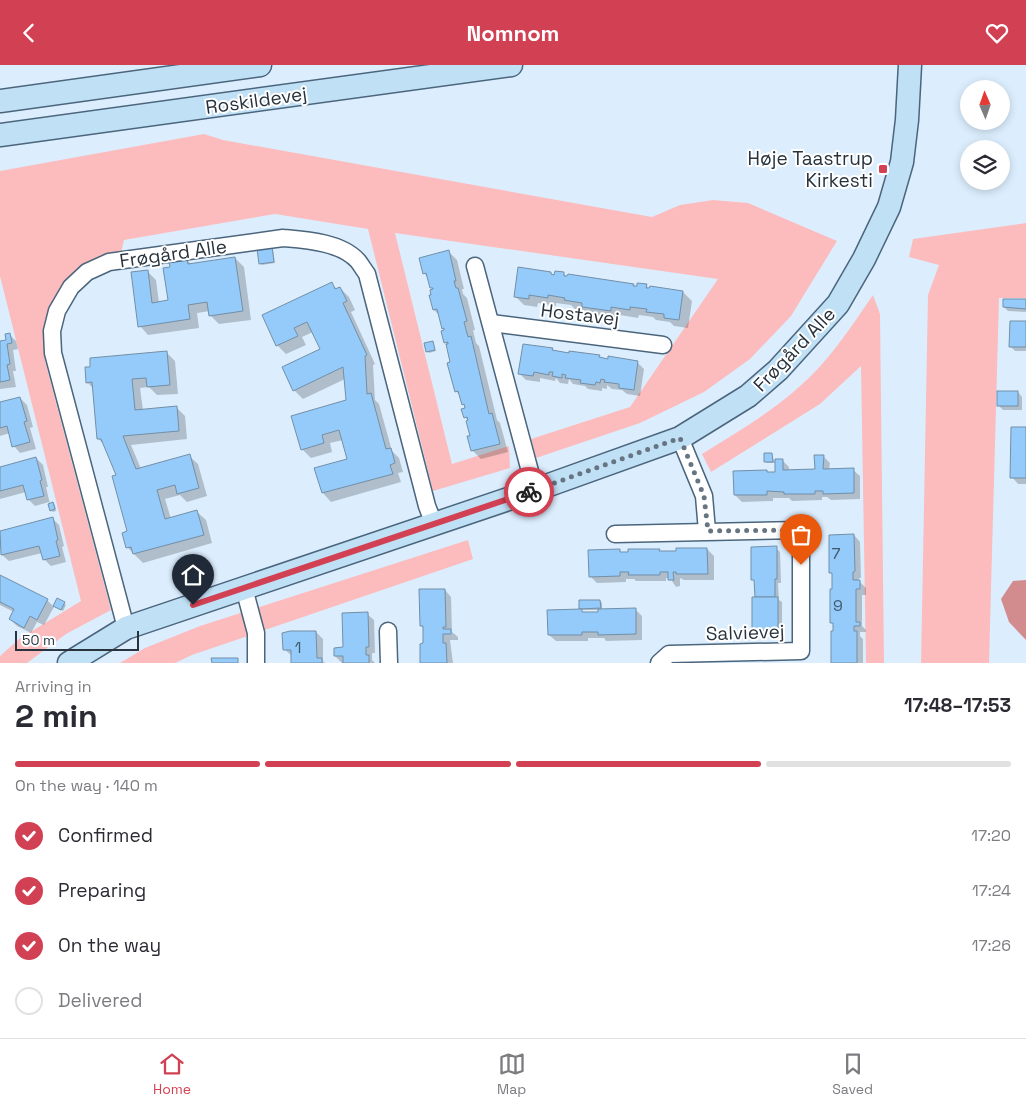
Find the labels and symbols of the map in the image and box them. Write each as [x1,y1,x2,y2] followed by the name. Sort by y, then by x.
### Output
[960,80,1010,130] north arrow
[204,81,308,120] street label: Roskildevej
[748,146,873,193] place label: Høje Taastrup Kirkesti
[877,163,889,175] marker: Høje Taastrup Kirkesti
[118,234,228,273] street label: Frøgård Alle
[539,297,621,332] street label: Hostavej
[748,302,841,397] street label: Frøgård Alle
[504,467,554,517] courier
[780,514,822,565] pin
[831,543,841,564] house number: 7
[172,554,214,605] pin
[833,595,843,616] house number: 9
[705,619,785,646] street label: Salvievej
[15,628,139,651] scale bar
[295,637,301,658] house number: 1

